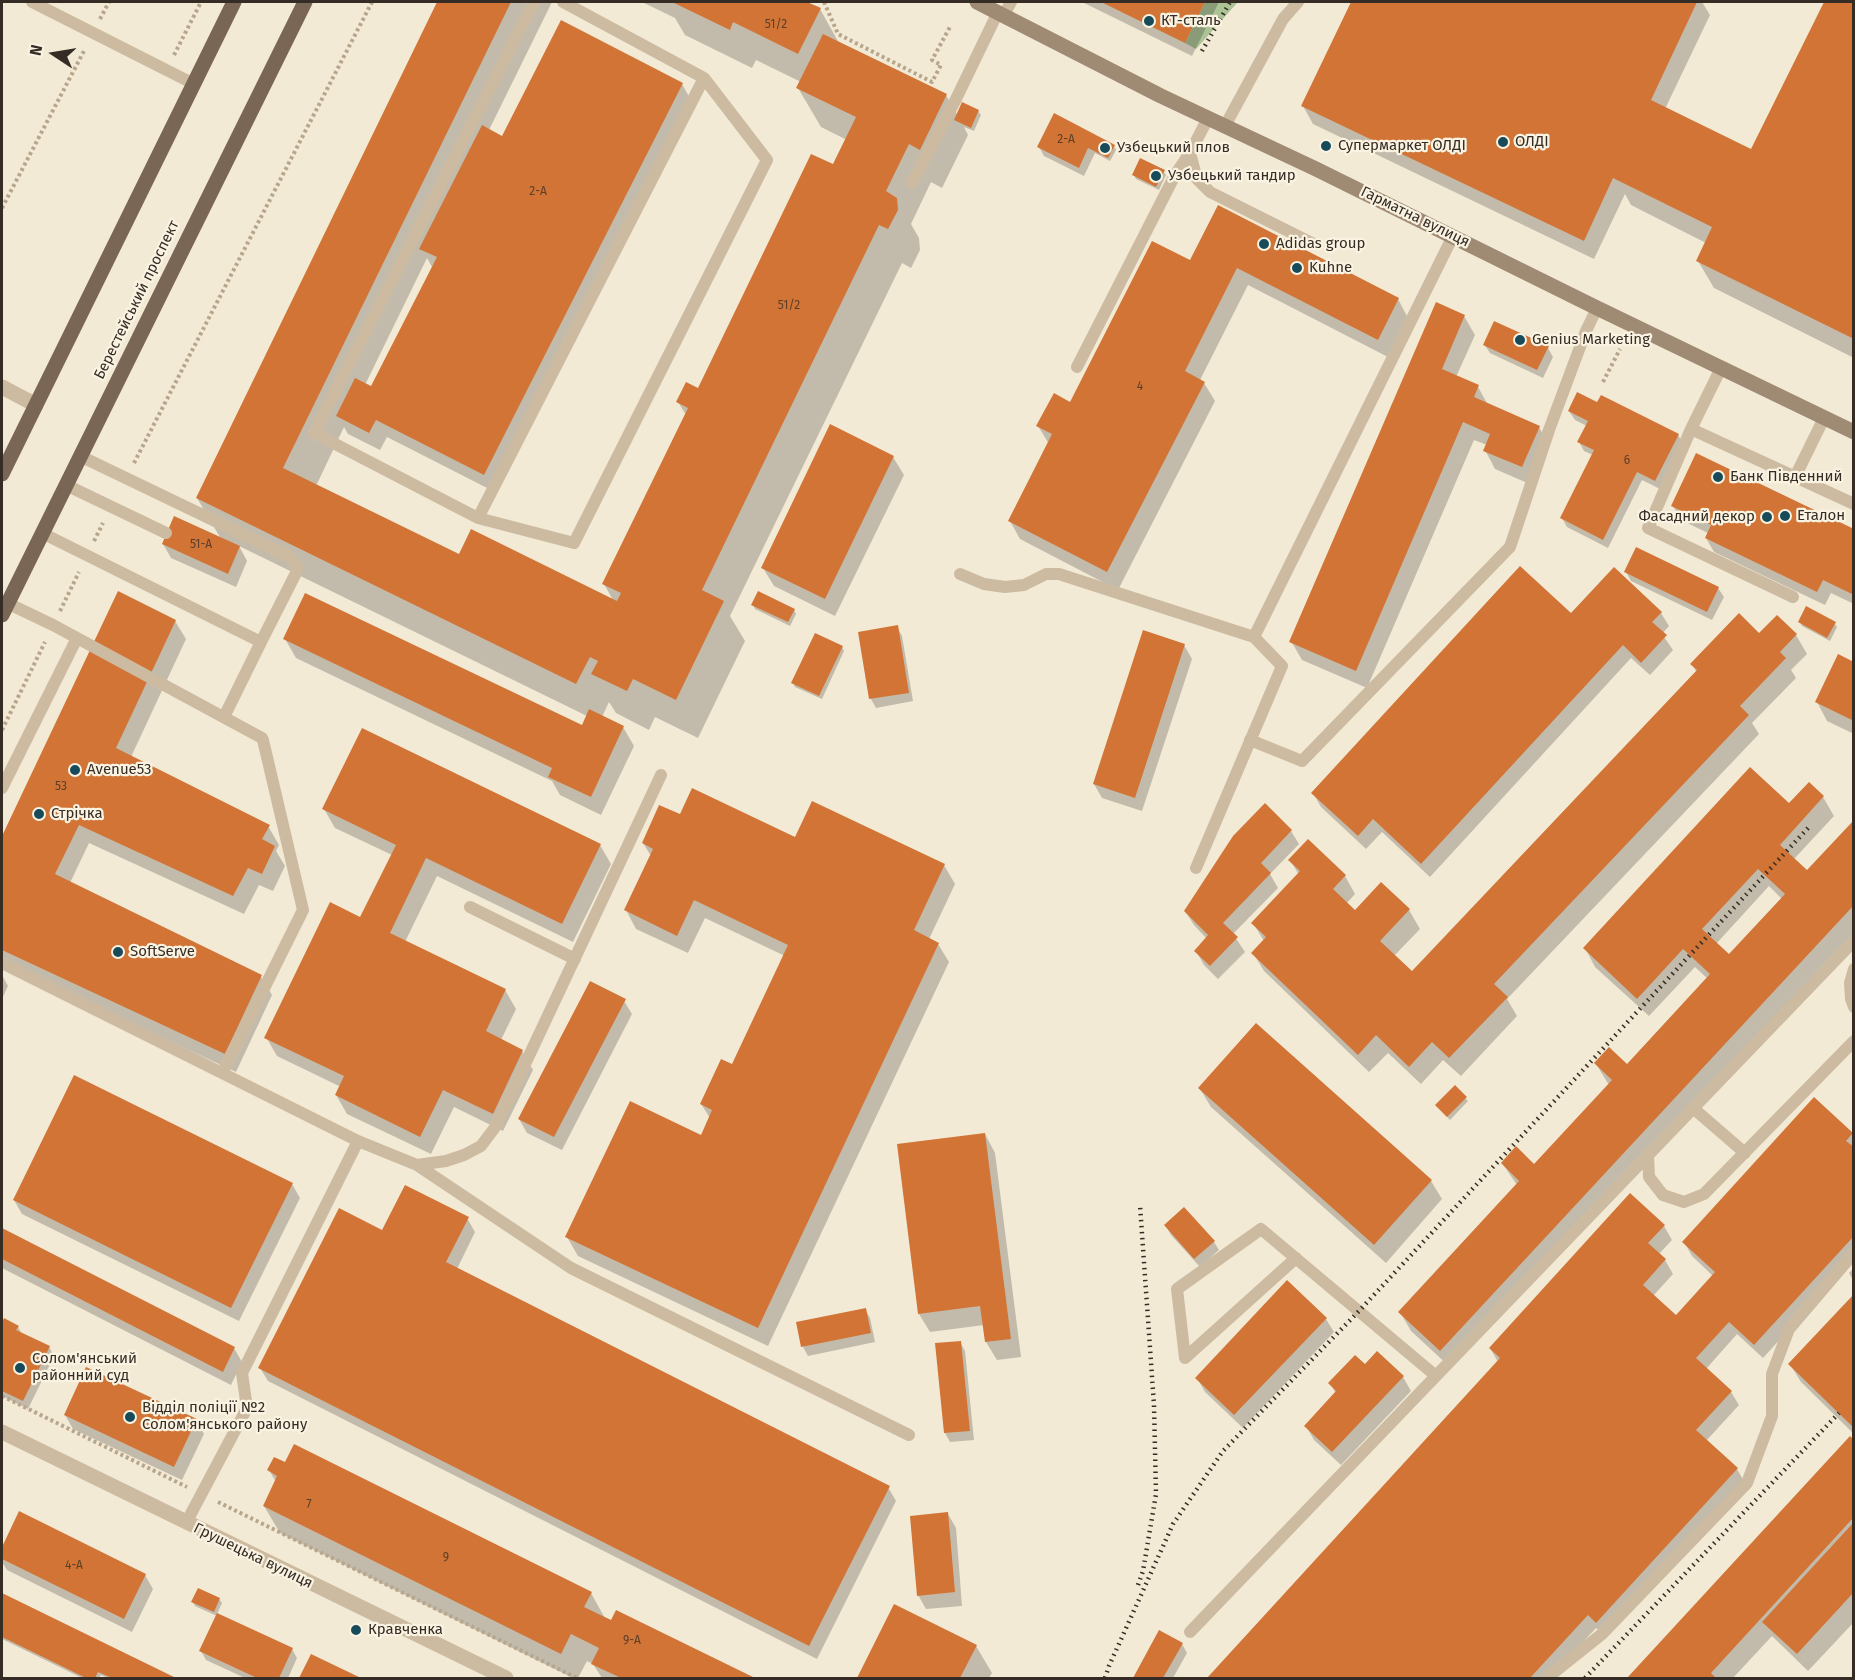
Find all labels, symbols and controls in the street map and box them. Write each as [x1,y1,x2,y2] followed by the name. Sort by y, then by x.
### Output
[1161,12,1221,30] place label: КТ-сталь
[1142,14,1156,28] marker: КТ-сталь
[765,18,787,32] house number: 51/2
[24,24,84,84] north arrow
[26,43,46,57] text: N
[1057,133,1075,147] house number: 2-А
[1515,133,1549,151] place label: ОЛДІ
[1496,135,1510,149] marker: ОЛДІ
[1338,137,1466,155] place label: Супермаркет ОЛДІ
[1117,139,1230,157] place label: Узбецький плов
[1319,139,1333,153] marker: Супермаркет ОЛДІ
[1098,141,1112,155] marker: Узбецький плов
[1168,167,1296,185] place label: Узбецький тандир
[1149,169,1163,183] marker: Узбецький тандир
[1358,183,1472,251] street label: Гарматна вулиця
[529,185,547,199] house number: 2-А
[91,218,183,382] street label: Берестейський проспект
[1276,235,1365,253] place label: Adidas group
[1257,237,1271,251] marker: Adidas group
[1309,259,1352,277] place label: Kuhne
[1290,261,1304,275] marker: Kuhne
[778,299,800,313] house number: 51/2
[1532,331,1650,349] place label: Genius Marketing
[1513,333,1527,347] marker: Genius Marketing
[1137,380,1143,394] house number: 4
[1624,454,1630,468] house number: 6
[1730,468,1842,486] place label: Банк Південний
[1711,470,1725,484] marker: Банк Південний
[1797,507,1845,525] place label: Еталон
[1638,508,1755,526] place label: Фасадний декор
[1778,509,1792,523] marker: Еталон
[1760,510,1774,524] marker: Фасадний декор
[190,538,212,552] house number: 51-А
[87,761,152,779] place label: Avenue53
[68,763,82,777] marker: Avenue53
[55,780,67,794] house number: 53
[51,805,103,823] place label: Стрічка
[32,807,46,821] marker: Стрічка
[130,943,195,961] place label: SoftServe
[111,945,125,959] marker: SoftServe
[32,1350,137,1385] place label: Солом'янський районний суд
[13,1361,27,1375] marker: Солом'янський районний суд
[142,1399,307,1434] place label: Відділ поліції №2 Солом'янського району
[123,1410,137,1424] marker: Відділ поліції №2 Солом'янського району
[306,1498,312,1512] house number: 7
[190,1519,316,1593] street label: Грушецька вулиця
[443,1551,449,1565] house number: 9
[65,1559,83,1573] house number: 4-А
[368,1621,443,1639] place label: Кравченка
[349,1623,363,1637] marker: Кравченка
[623,1634,641,1648] house number: 9-А

